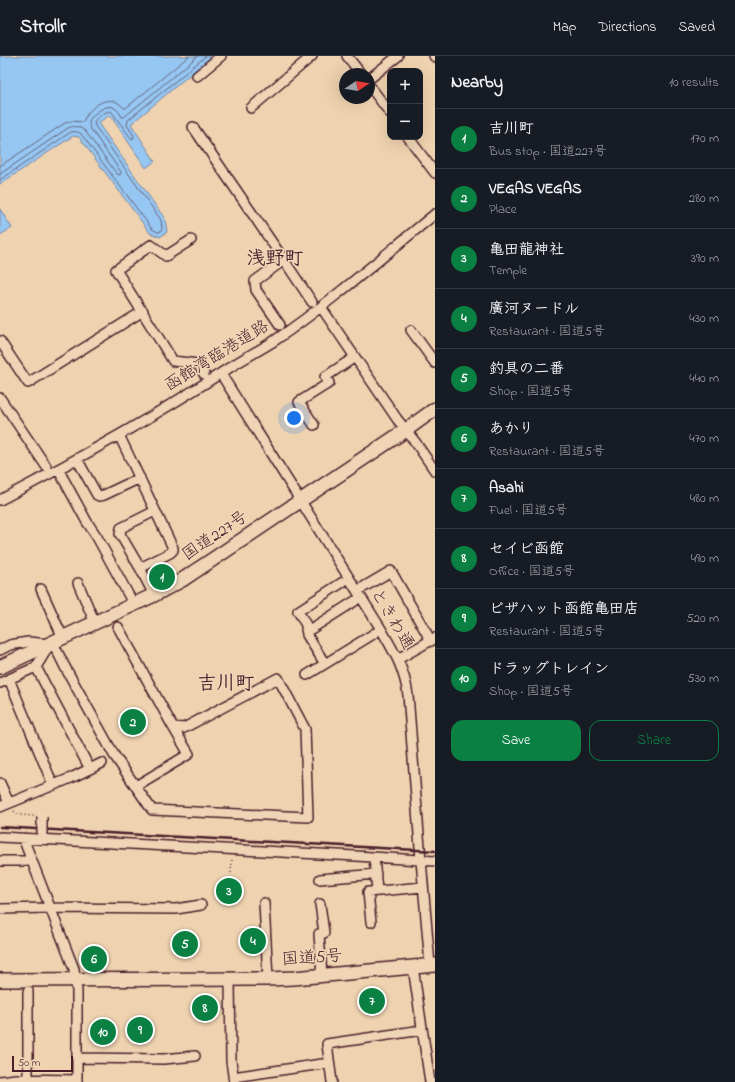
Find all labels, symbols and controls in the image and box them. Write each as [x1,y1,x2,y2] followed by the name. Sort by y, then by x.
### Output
[20,14,66,41] text: Strollr
[553,17,576,38] text: Map
[598,17,656,38] text: Directions
[678,17,715,38] text: Saved
[339,68,375,104] north arrow
[387,68,423,140] map controls
[387,68,423,104] button: +
[451,70,503,95] text: Nearby
[669,73,719,92] text: 10 results
[387,104,423,140] button: −
[489,118,534,140] text: 吉川町
[462,129,466,148] text: 1
[691,129,719,148] text: 170 m
[489,142,606,161] text: Bus stop · 国道227号
[489,178,582,200] text: VEGAS VEGAS
[461,189,467,208] text: 2
[689,189,719,208] text: 280 m
[489,200,517,219] text: Place
[489,239,564,261] text: 亀田龍神社
[246,246,304,273] district label: 浅野町
[461,249,467,268] text: 3
[691,249,719,268] text: 390 m
[489,261,527,280] text: Temple
[489,298,579,320] text: 廣河ヌードル
[461,309,467,328] text: 4
[689,309,719,328] text: 430 m
[160,314,274,398] street label: 函館湾臨港道路
[489,322,605,341] text: Restaurant · 国道5号
[489,358,564,380] text: 釣具の二番
[460,369,468,388] text: 5
[689,369,719,388] text: 440 m
[489,382,573,401] text: Shop · 国道5号
[284,408,304,428] your location
[489,418,534,440] text: あかり
[461,429,467,448] text: 6
[689,429,719,448] text: 470 m
[489,442,605,461] text: Restaurant · 国道5号
[489,477,524,499] text: Asahi
[461,489,467,508] text: 7
[690,489,719,508] text: 480 m
[489,501,568,520] text: Fuel · 国道5号
[177,505,253,567] street label: 国道227号
[489,538,564,560] text: セイビ函館
[462,549,466,568] text: 8
[691,549,719,568] text: 490 m
[149,562,175,592] pin: 1
[489,562,575,581] text: Office · 国道5号
[364,583,420,655] street label: ときわ通
[489,598,639,620] text: ピザハット函館亀田店
[462,609,466,628] text: 9
[686,609,719,628] text: 520 m
[489,622,605,641] text: Restaurant · 国道5号
[489,658,609,680] text: ドラッグトレイン
[459,669,469,688] text: 10
[687,669,719,688] text: 530 m
[197,671,255,698] district label: 吉川町
[489,682,573,701] text: Shop · 国道5号
[120,707,146,737] pin: 2
[451,720,581,761] button: Save
[589,720,719,761] button: Share
[216,876,242,906] pin: 3
[240,926,266,956] pin: 4
[172,929,198,959] pin: 5
[281,943,343,973] street label: 国道5号
[81,944,107,974] pin: 6
[359,986,385,1016] pin: 7
[192,993,218,1023] pin: 8
[127,1015,153,1045] pin: 9
[90,1017,116,1047] pin: 10
[12,1054,73,1073] scale bar
[18,1055,40,1071] text: 50 m

